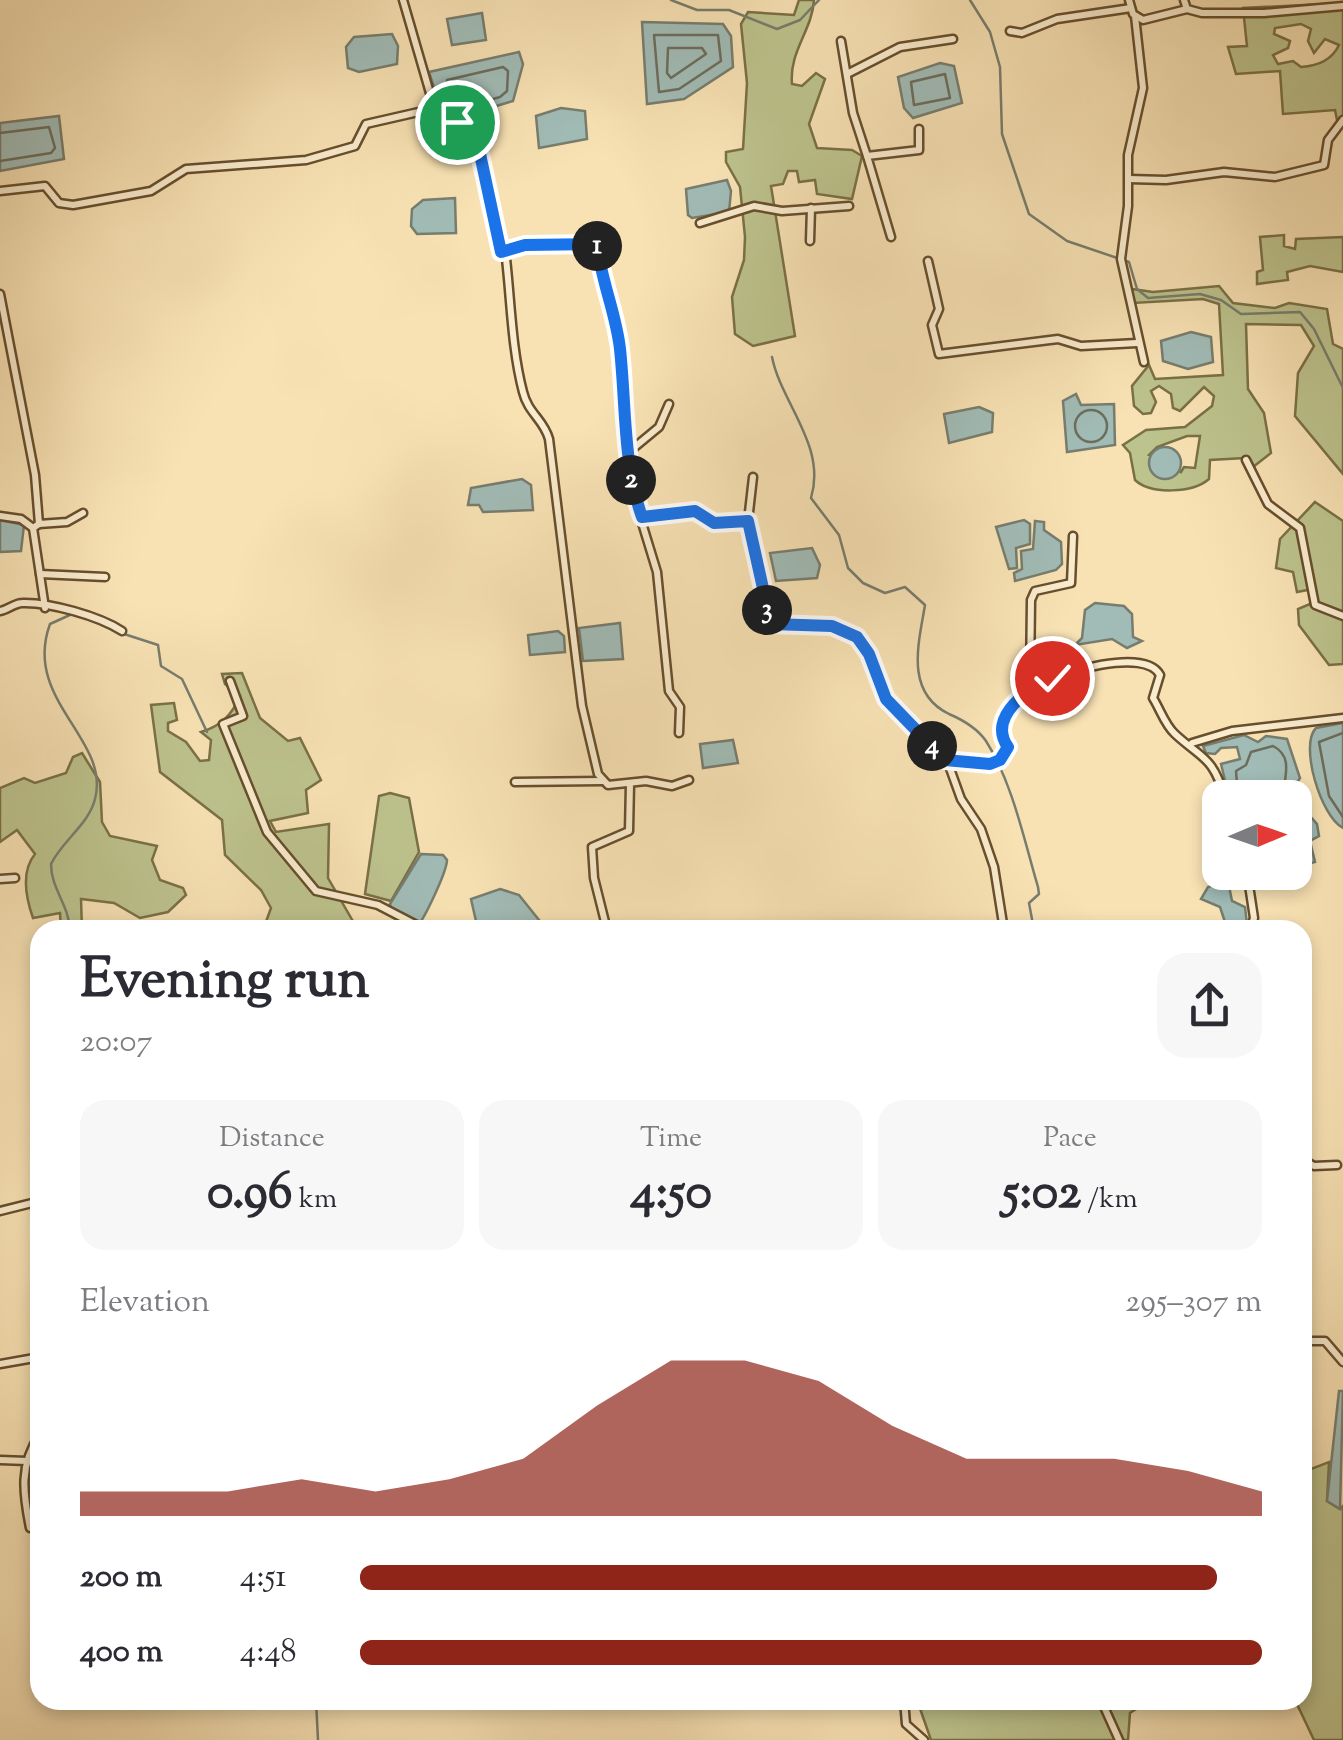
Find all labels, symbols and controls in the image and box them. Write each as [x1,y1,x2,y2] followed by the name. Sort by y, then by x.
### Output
[415,80,500,165] pin
[430,95,485,150] icon: arrive
[572,221,622,271] pin: 1
[592,226,602,266] text: 1
[606,455,656,505] pin: 2
[624,460,638,500] text: 2
[742,585,792,635] pin: 3
[761,590,773,630] text: 3
[1010,636,1095,721] pin
[1025,651,1080,706] icon: check
[907,721,957,771] pin: 4
[925,726,939,766] text: 4
[1202,780,1312,890] north arrow
[1202,780,1312,890] map controls
[80,943,369,1022] text: Evening run
[1157,953,1262,1058] button: share
[80,1020,153,1066] text: 20:07
[219,1119,325,1159] text: Distance
[640,1119,702,1159] text: Time
[1043,1119,1097,1159] text: Pace
[207,1159,293,1231] text: 0.96
[630,1159,712,1231] text: 4:50
[1002,1159,1081,1231] text: 5:02
[293,1180,337,1220] text: km
[1081,1180,1138,1220] text: /km
[80,1280,210,1326] text: Elevation
[1125,1280,1262,1326] text: 295–307 m
[80,1555,162,1601] text: 200 m
[240,1555,286,1601] text: 4:51
[80,1630,163,1676] text: 400 m
[240,1630,297,1676] text: 4:48

